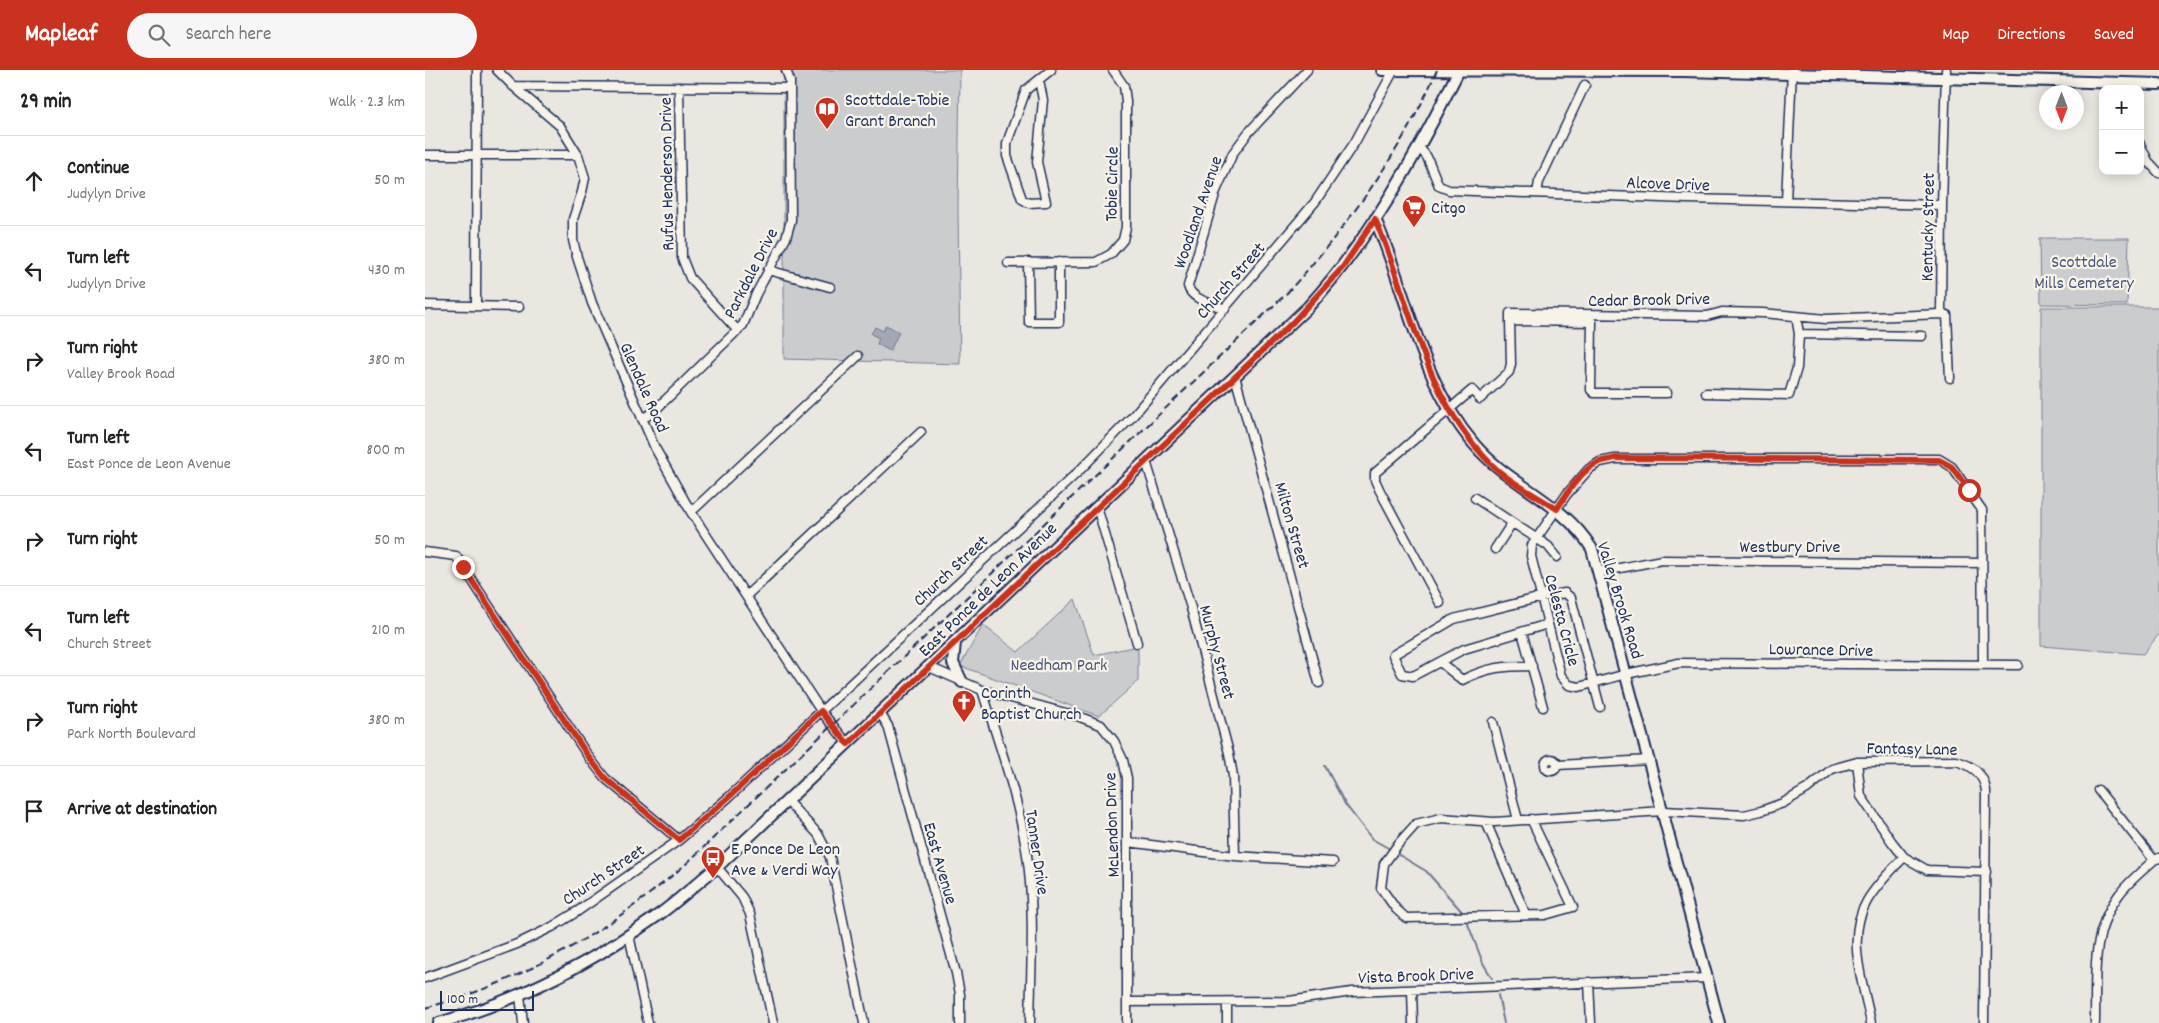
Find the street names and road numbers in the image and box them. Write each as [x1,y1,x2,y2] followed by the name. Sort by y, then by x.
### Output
[655,97,682,251] street label: Rufus Henderson Drive
[1100,146,1127,222] street label: Tobie Circle
[1168,153,1230,273] street label: Woodland Avenue
[1626,172,1710,199] street label: Alcove Drive
[1916,172,1943,282] street label: Kentucky Street
[719,224,786,324] street label: Parkdale Drive
[1191,237,1273,326] street label: Church Street
[1588,288,1710,315] street label: Cedar Brook Drive
[612,339,674,437] street label: Glendale Road
[1266,479,1315,572] street label: Milton Street
[914,518,1064,664] street label: East Ponce de Leon Avenue
[908,530,995,613] street label: Church Street
[1740,536,1840,561] street label: Westbury Drive
[1589,539,1648,662] street label: Valley Brook Road
[1536,572,1585,669] street label: Celesta Cricle
[1191,603,1240,703] street label: Murphy Street
[1769,638,1873,665] street label: Lowrance Drive
[1866,737,1958,764] street label: Fantasy Lane
[1099,772,1128,878] street label: McLendon Drive
[1017,808,1054,897] street label: Tanner Drive
[915,820,962,908] street label: East Avenue
[558,839,651,913] street label: Church Street
[1358,963,1475,992] street label: Vista Brook Drive

